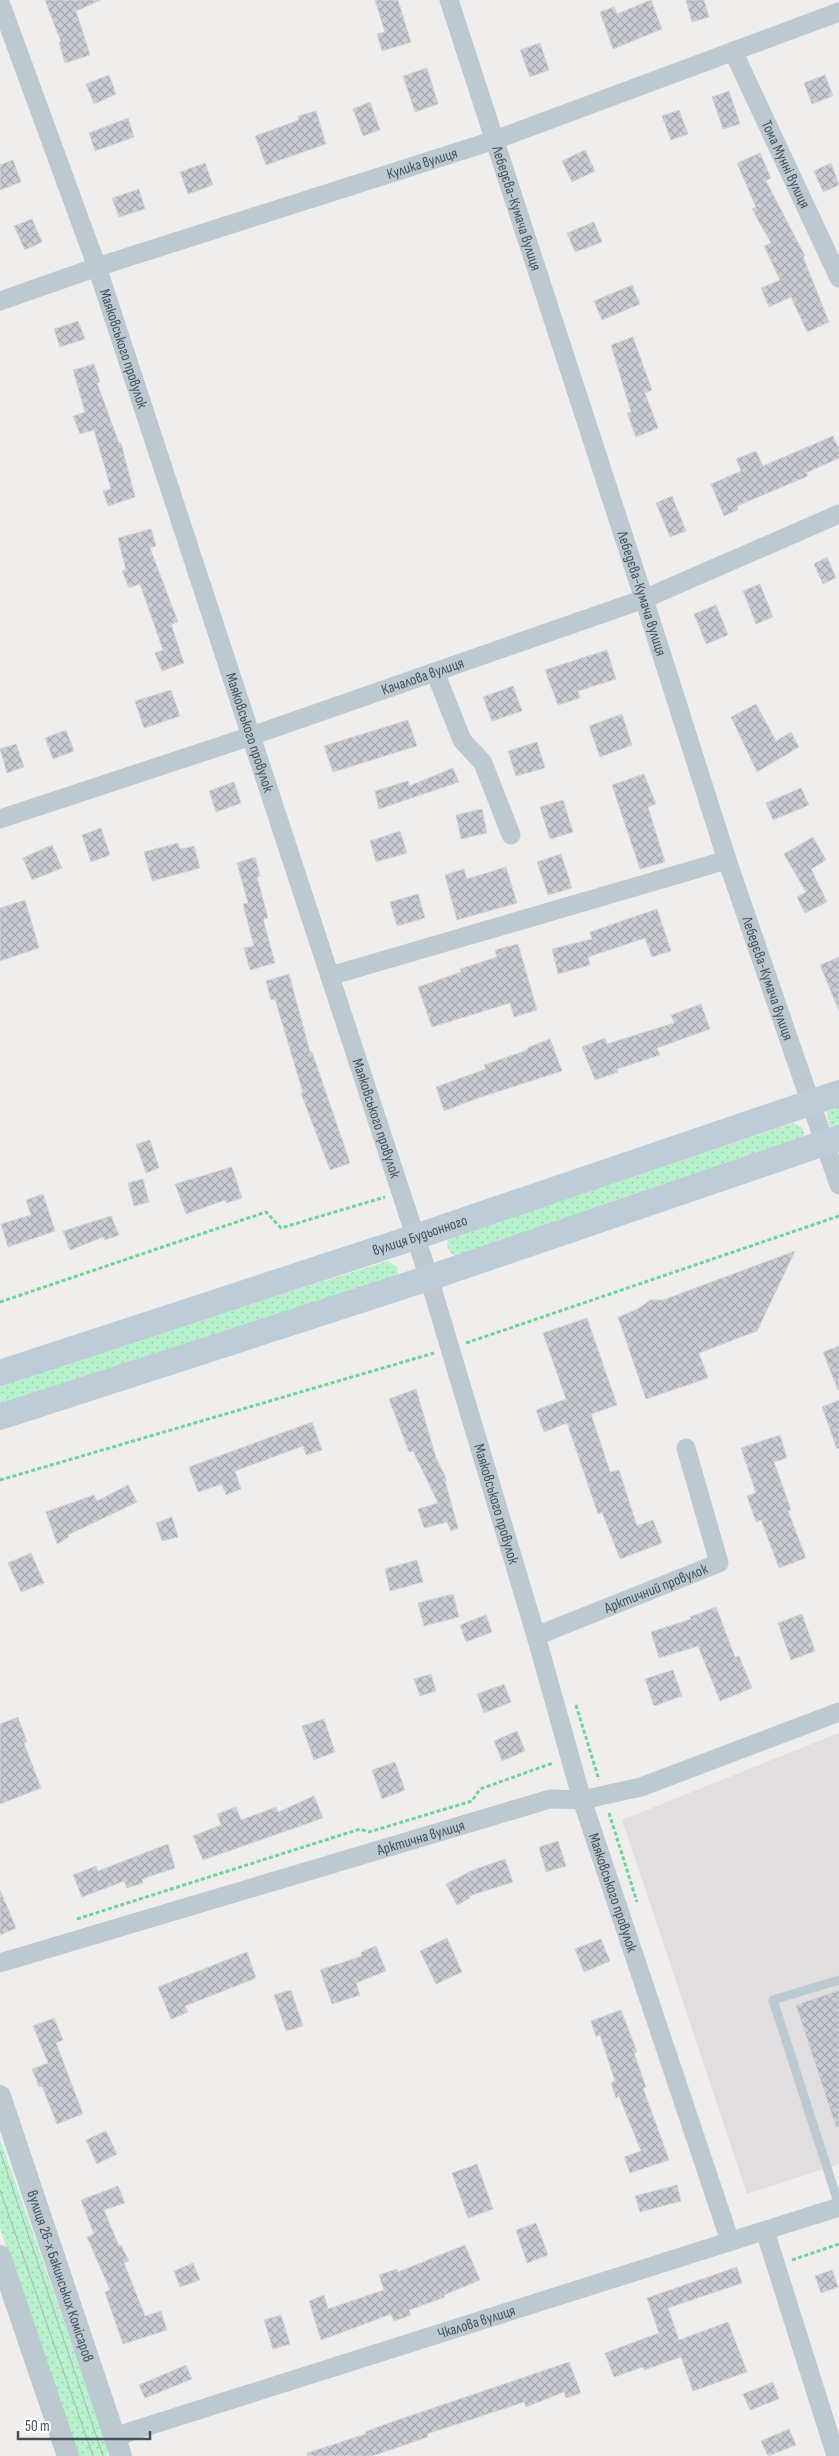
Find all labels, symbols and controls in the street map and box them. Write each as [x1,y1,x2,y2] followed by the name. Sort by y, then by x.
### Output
[757,117,815,211] street label: Тома Мунні вулиця
[384,143,460,183] street label: Кулика вулиця
[487,143,546,273] street label: Лебедєва-Кумача вулиця
[95,286,152,411] street label: Маяковського провулок
[613,528,671,658] street label: Лебедєва-Кумача вулиця
[379,653,466,699] street label: Качалова вулиця
[221,670,278,795] street label: Маяковського провулок
[737,913,798,1043] street label: Лебедєва-Кумача вулиця
[348,1056,405,1181] street label: Маяковського провулок
[370,1210,470,1260] street label: вулиця Будьонного
[470,1441,524,1567] street label: Маяковського провулок
[600,1559,711,1618] street label: Арктичний провулок
[374,1815,467,1860] street label: Арктична вулиця
[584,1831,642,1955] street label: Маяковського провулок
[23,2188,98,2364] street label: вулиця 26-х Бакинських Комісаров
[435,2301,518,2343] street label: Чкалова вулиця
[18,2408,150,2440] scale bar
[25,2417,50,2436] text: 50 m

